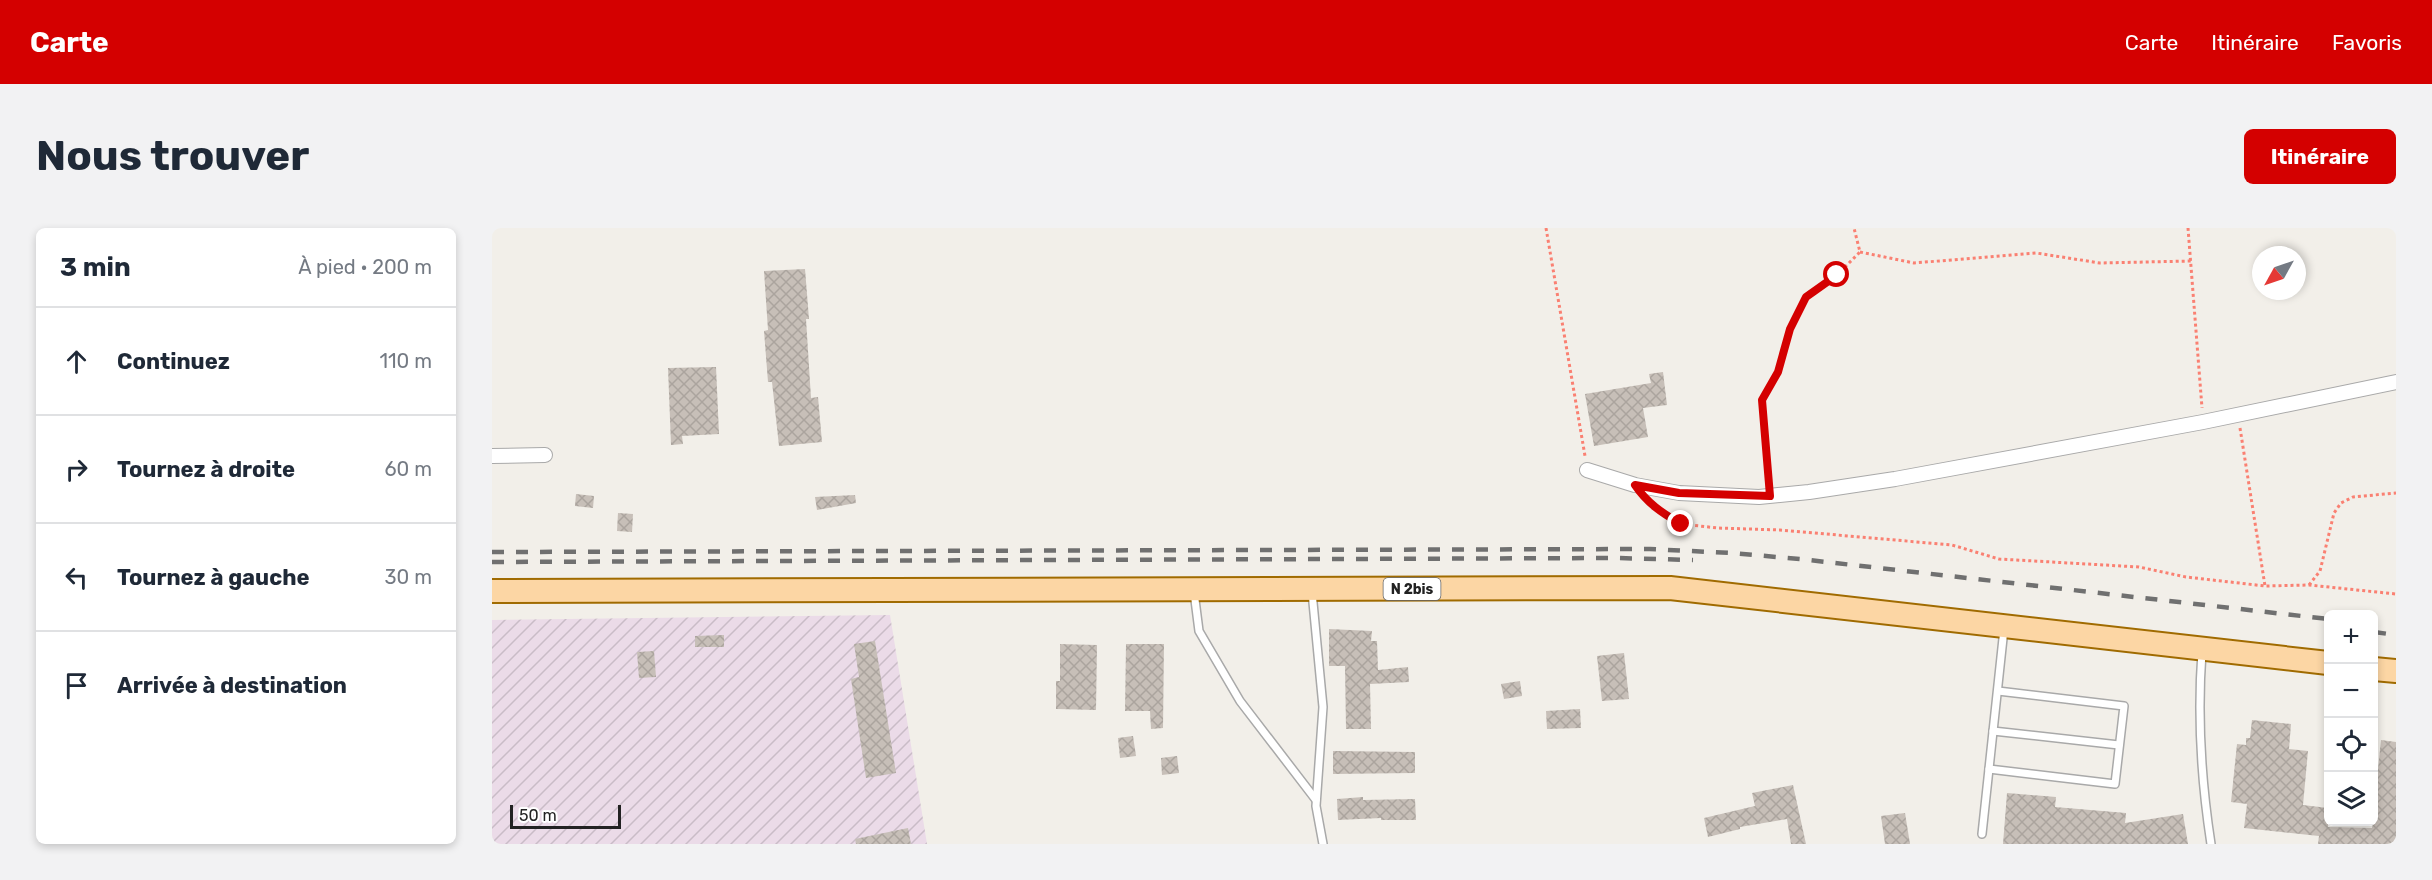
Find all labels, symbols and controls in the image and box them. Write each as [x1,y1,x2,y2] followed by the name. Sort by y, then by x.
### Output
[30,26,109,59] text: Carte
[2125,30,2178,55] text: Carte
[2211,30,2299,55] text: Itinéraire
[2332,30,2402,55] text: Favoris
[2244,129,2396,184] button: Itinéraire
[36,131,309,181] text: Nous trouver
[2252,246,2306,300] north arrow
[60,252,131,283] text: 3 min
[298,255,432,279] text: À pied · 200 m
[1823,261,1849,287] route start
[60,345,93,378] icon: ahead
[117,348,230,375] text: Continuez
[380,349,432,373] text: 110 m
[60,453,93,486] icon: right
[117,456,295,483] text: Tournez à droite
[385,457,432,481] text: 60 m
[1667,510,1693,536] route end
[60,561,93,594] icon: left
[117,564,310,591] text: Tournez à gauche
[385,565,432,589] text: 30 m
[1384,578,1440,600] road number: N 2bis
[2324,610,2378,826] map controls
[2324,610,2378,664] button: +
[2324,664,2378,718] button: −
[60,669,93,702] icon: arrive
[117,672,347,699] text: Arrivée à destination
[2324,718,2378,772] button: locate
[2324,772,2378,826] button: layers
[510,802,621,830] scale bar
[519,806,557,825] text: 50 m

